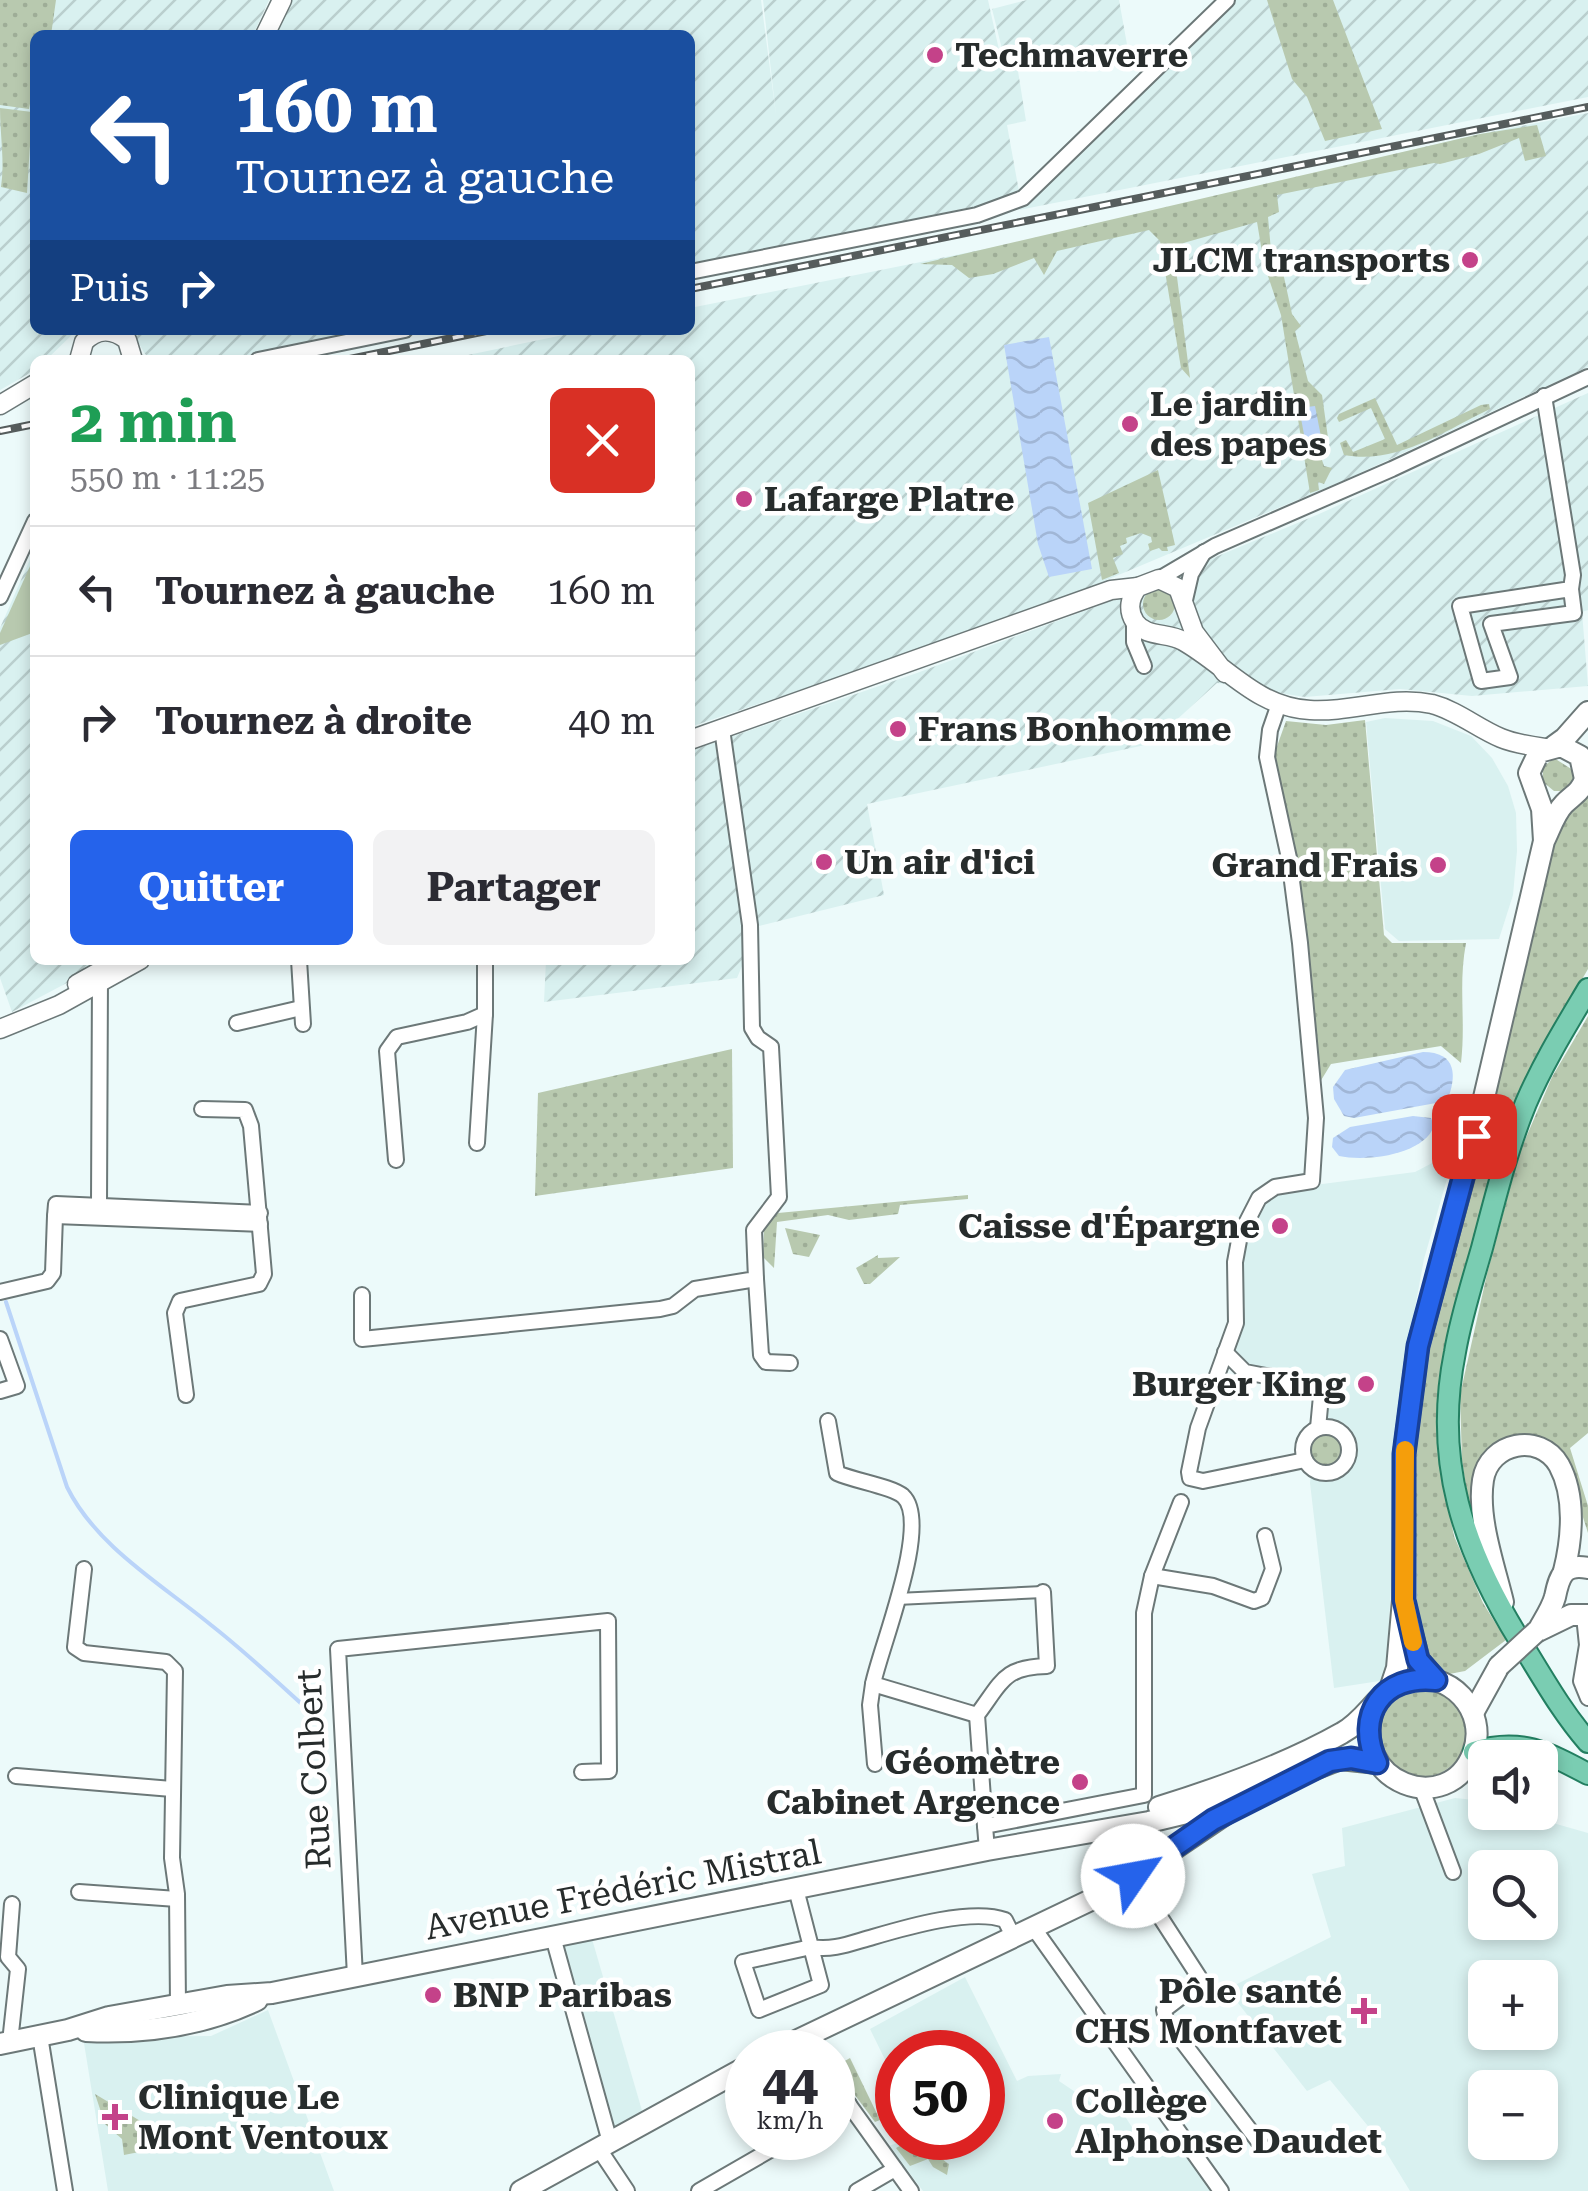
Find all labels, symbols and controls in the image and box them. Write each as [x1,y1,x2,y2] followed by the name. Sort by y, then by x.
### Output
[955,35,1188,76] place label: Techmaverre
[924,44,946,66] marker: Techmaverre
[235,67,438,149] text: 160 m
[70,70,200,200] icon: left
[235,151,614,204] text: Tournez à gauche
[1153,240,1450,281] place label: JLCM transports
[1459,249,1481,271] marker: JLCM transports
[169,260,224,315] icon: right
[70,266,149,310] text: Puis
[1150,384,1327,465] place label: Le jardin des papes
[70,386,237,457] text: 2 min
[550,388,655,493] button: close
[1119,413,1141,435] marker: Le jardin des papes
[70,459,265,497] text: 550 m · 11:25
[764,479,1015,520] place label: Lafarge Platre
[733,488,755,510] marker: Lafarge Platre
[70,564,125,619] icon: left
[155,569,495,613] text: Tournez à gauche
[547,569,655,613] text: 160 m
[70,694,125,749] icon: right
[155,699,472,743] text: Tournez à droite
[568,699,655,743] text: 40 m
[918,709,1231,750] place label: Frans Bonhomme
[887,718,909,740] marker: Frans Bonhomme
[70,830,353,945] button: Quitter
[373,830,655,945] button: Partager
[844,842,1035,883] place label: Un air d'ici
[1212,845,1418,886] place label: Grand Frais
[813,851,835,873] marker: Un air d'ici
[1427,854,1449,876] marker: Grand Frais
[1432,1094,1517,1179] pin
[1447,1109,1502,1164] icon: arrive
[958,1205,1260,1247] place label: Caisse d'Épargne
[1269,1215,1291,1237] marker: Caisse d'Épargne
[1132,1364,1346,1405] place label: Burger King
[1355,1373,1377,1395] marker: Burger King
[288,1668,340,1870] street label: Rue Colbert
[1468,1740,1558,2160] map controls
[1468,1740,1558,1830] button: sound
[766,1742,1060,1823] place label: Géomètre Cabinet Argence
[1069,1771,1091,1793] marker: Géomètre Cabinet Argence
[1081,1824,1185,1928] position arrow
[422,1831,825,1948] street label: Avenue Frédéric Mistral
[1468,1850,1558,1940] button: search
[1468,1960,1558,2050] button: +
[1075,1971,1342,2052] place label: Pôle santé CHS Montfavet
[453,1975,672,2016] place label: BNP Paribas
[422,1984,444,2006] marker: BNP Paribas
[1351,1998,1377,2024] marker: Pôle santé CHS Montfavet
[875,2030,1005,2160] speed limit sign: 50
[762,2054,818,2112] text: 44
[1468,2070,1558,2160] button: −
[138,2077,388,2158] place label: Clinique Le Mont Ventoux
[1075,2081,1382,2162] place label: Collège Alphonse Daudet
[102,2104,128,2130] marker: Clinique Le Mont Ventoux
[757,2106,823,2135] text: km/h
[1044,2110,1066,2132] marker: Collège Alphonse Daudet

